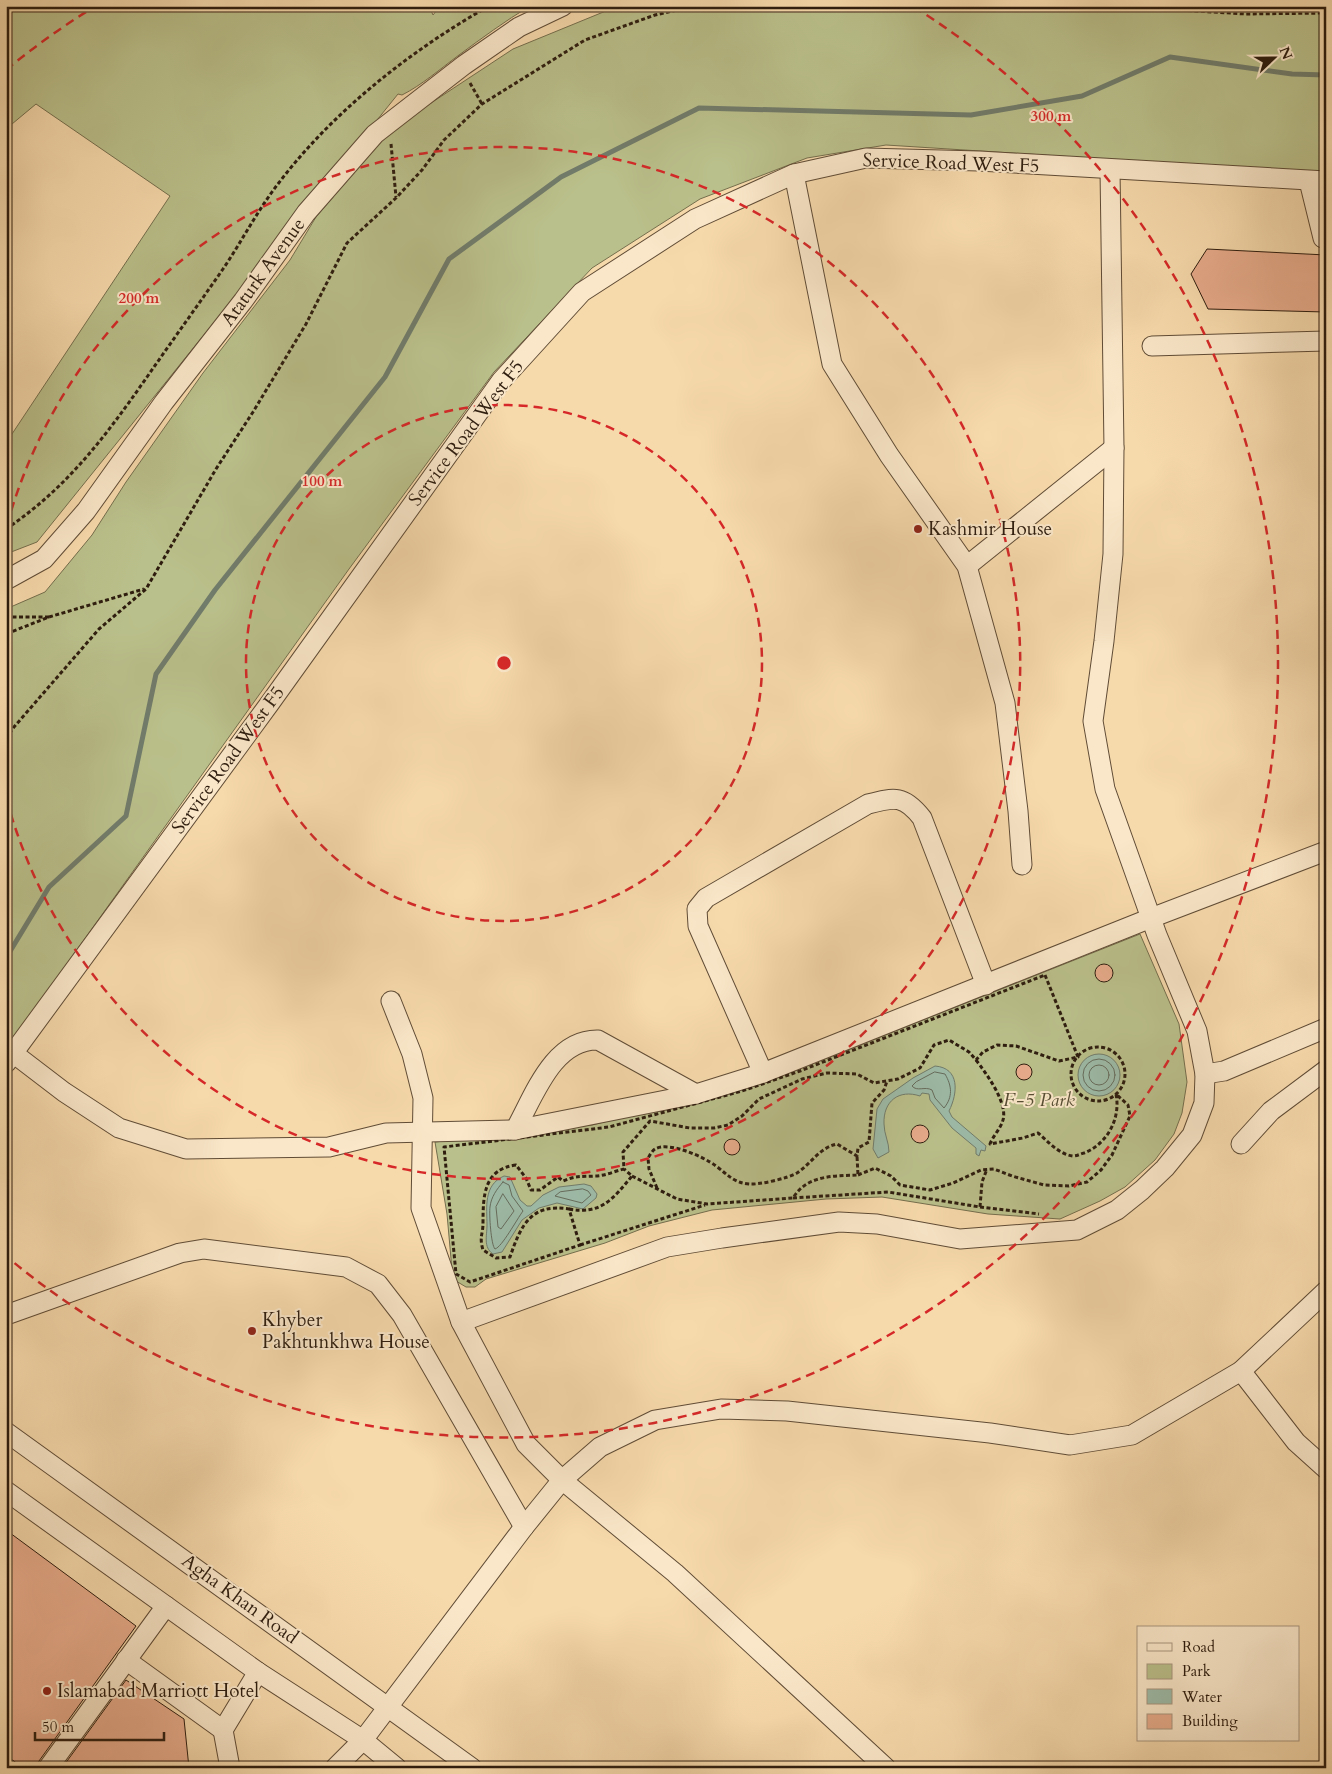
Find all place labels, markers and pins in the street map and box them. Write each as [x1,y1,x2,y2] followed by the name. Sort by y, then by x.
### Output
[928,516,1052,542] place label: Kashmir House
[912,523,924,535] marker: Kashmir House
[495,654,513,672] centre of rings
[262,1307,430,1355] place label: Khyber Pakhtunkhwa House
[246,1325,258,1337] marker: Khyber Pakhtunkhwa House
[57,1678,259,1704] place label: Islamabad Marriott Hotel
[41,1685,53,1697] marker: Islamabad Marriott Hotel

